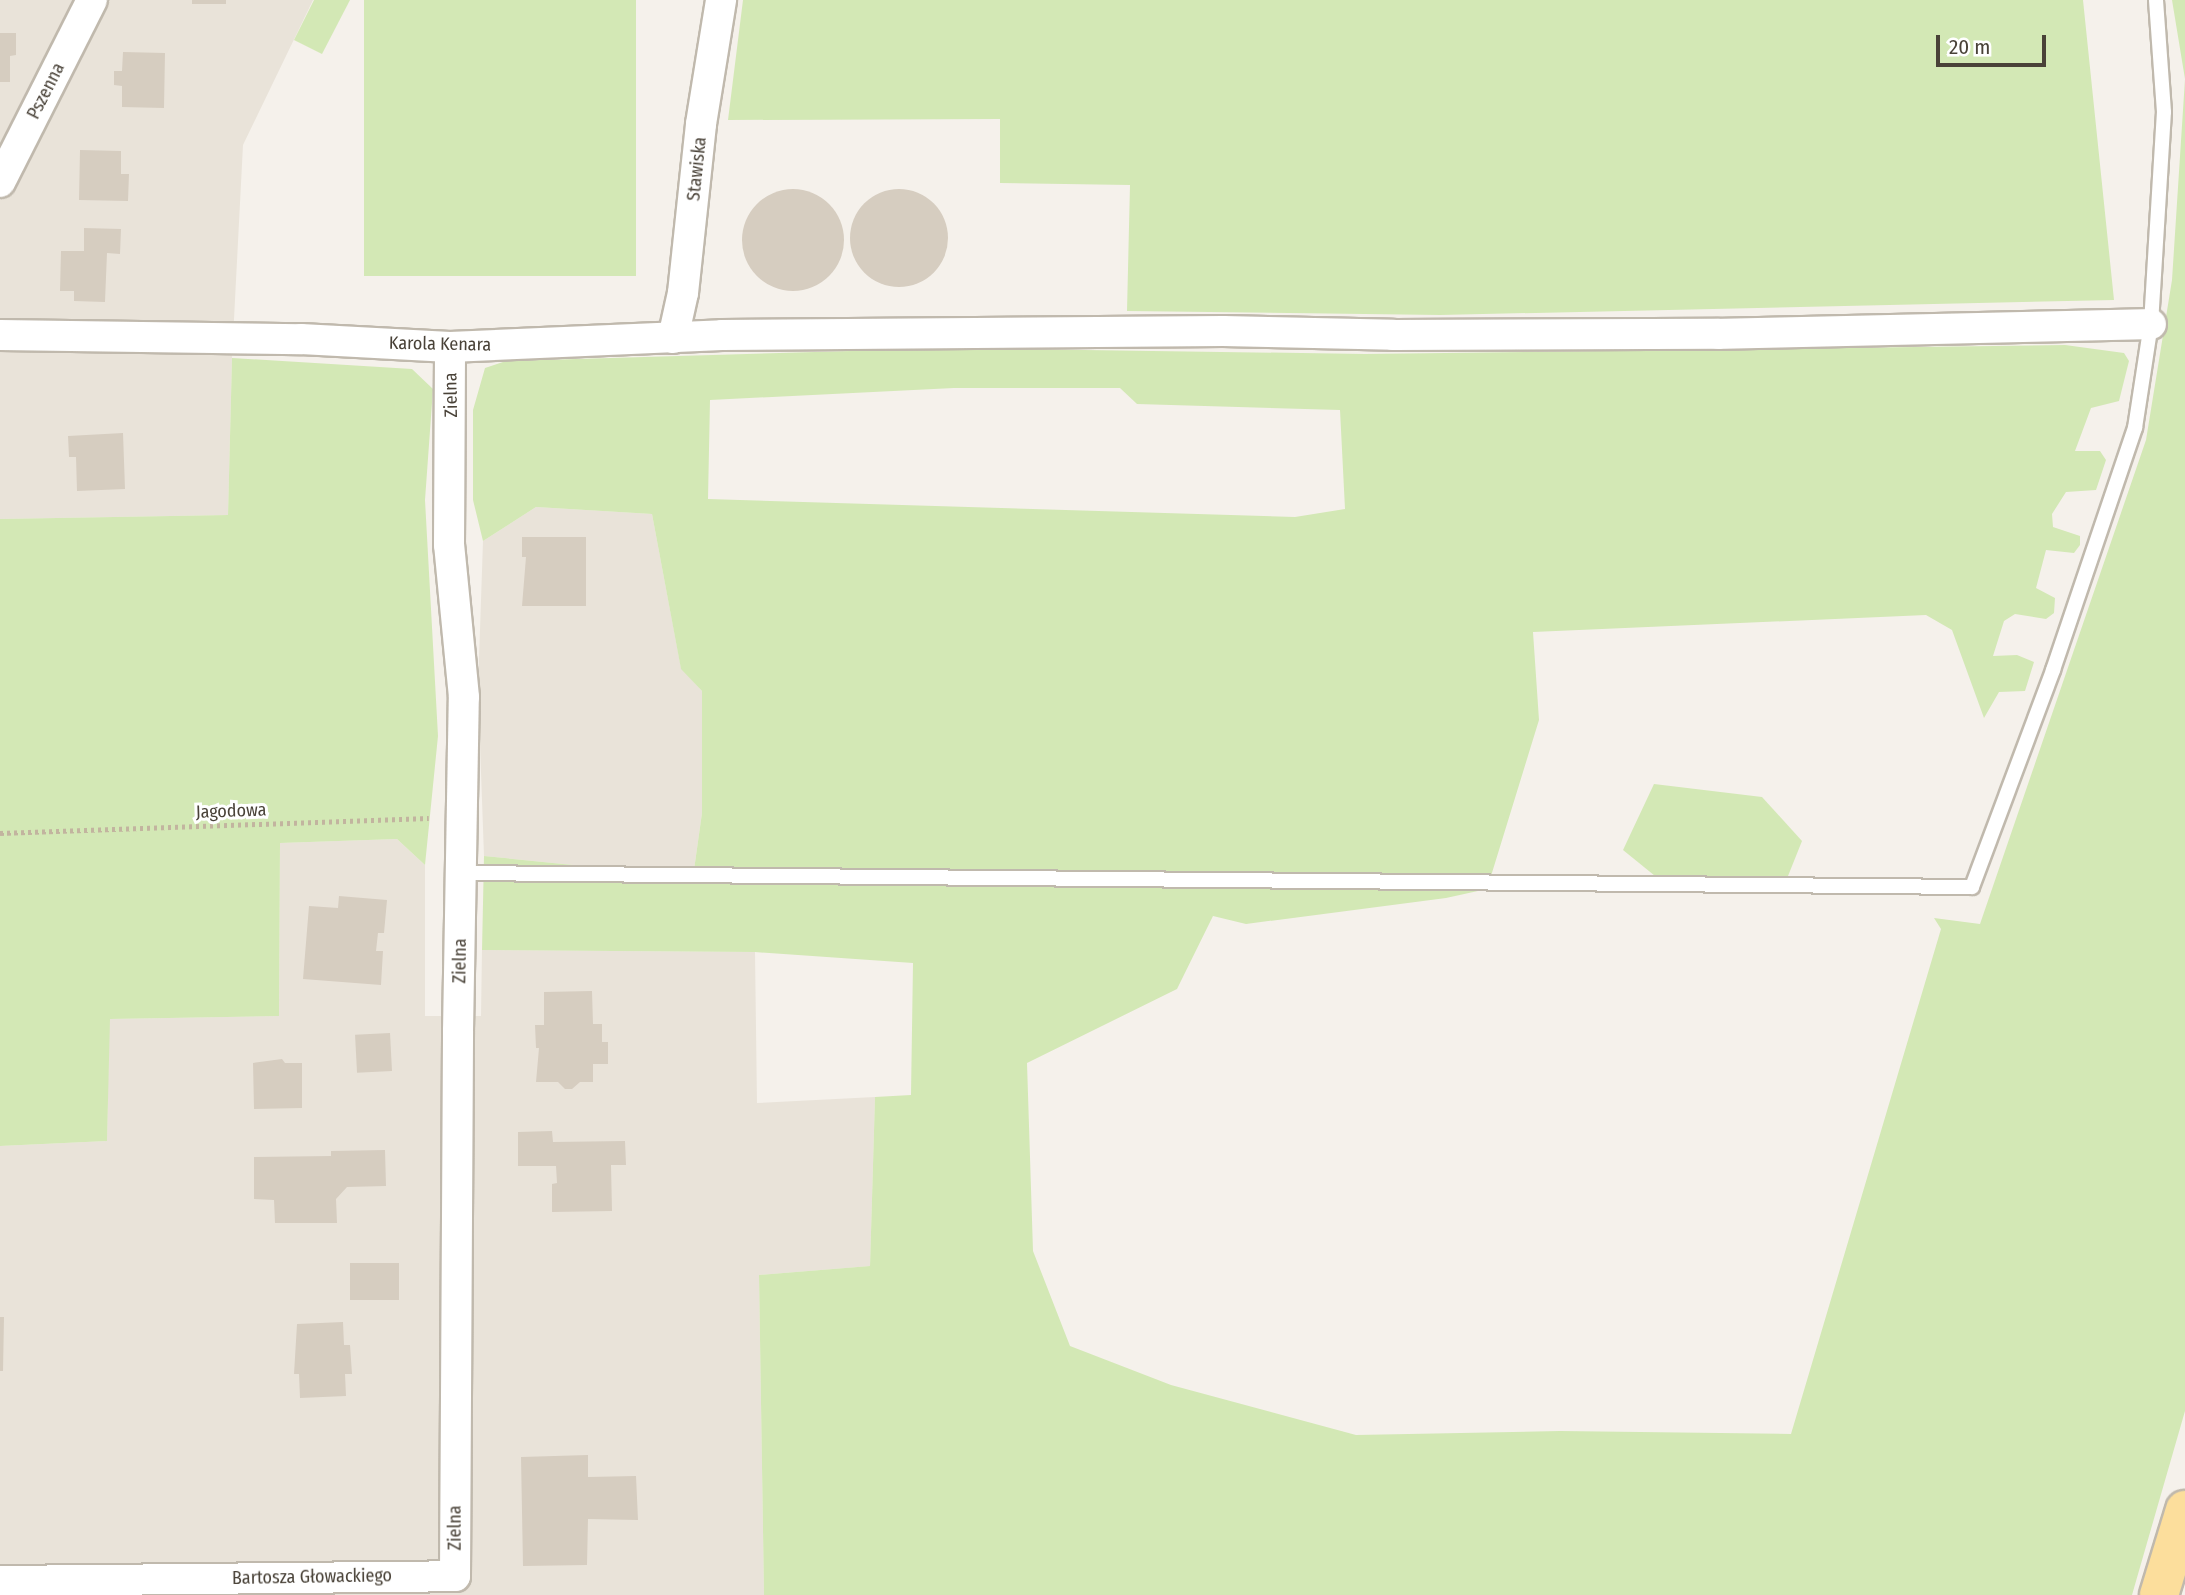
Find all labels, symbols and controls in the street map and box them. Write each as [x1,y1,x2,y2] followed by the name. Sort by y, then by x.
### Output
[1940,21,2050,65] scale bar
[1949,34,1990,60] text: 20 m
[23,59,69,123] street label: Pszenna
[683,136,711,202] street label: Stawiska
[389,332,491,356] street label: Karola Kenara
[440,372,462,418] street label: Zielna
[195,799,267,823] street label: Jagodowa
[449,938,471,984] street label: Zielna
[444,1506,466,1550] street label: Zielna
[232,1565,392,1589] street label: Bartosza Głowackiego

